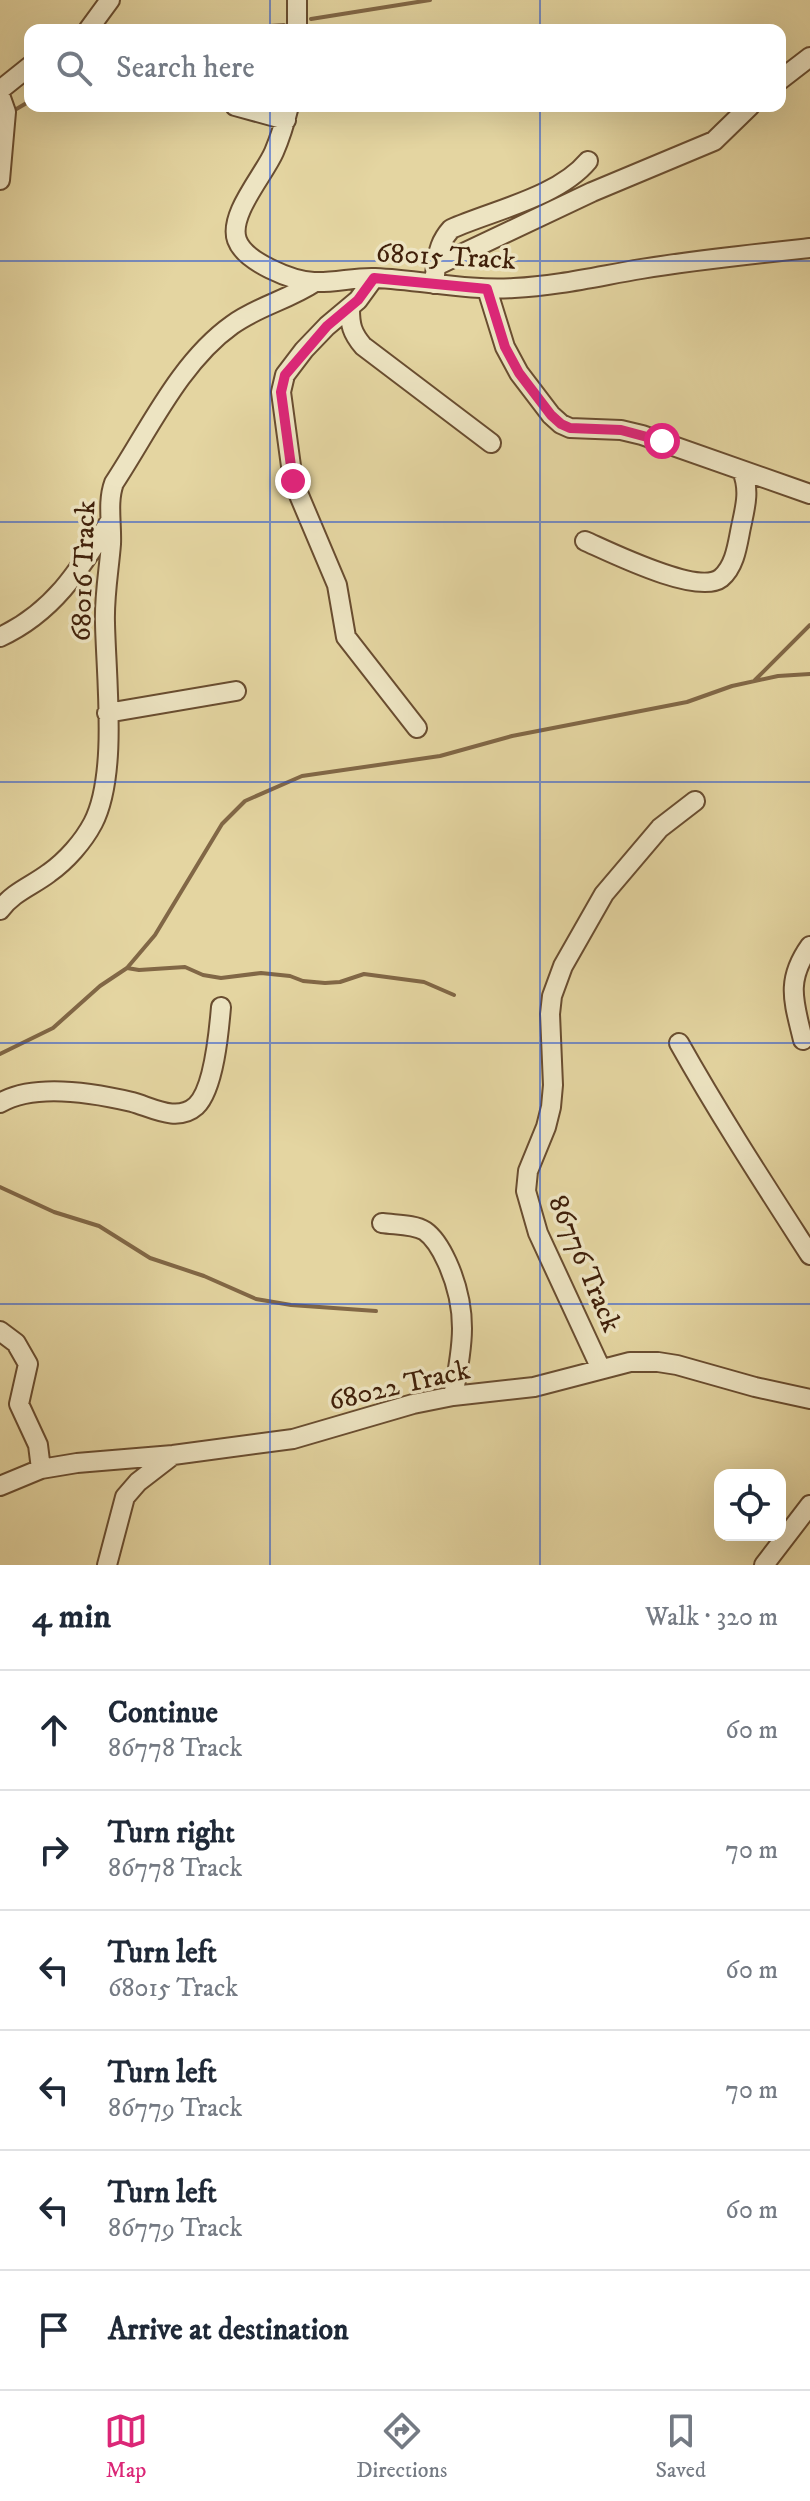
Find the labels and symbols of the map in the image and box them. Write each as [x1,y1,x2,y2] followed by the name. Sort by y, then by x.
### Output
[375,235,517,278] street label: 68015 Track
[644,423,680,459] route start
[275,463,311,499] route end
[64,500,103,642] street label: 68016 Track
[540,1190,629,1337] street label: 86776 Track
[325,1352,473,1419] street label: 68022 Track

